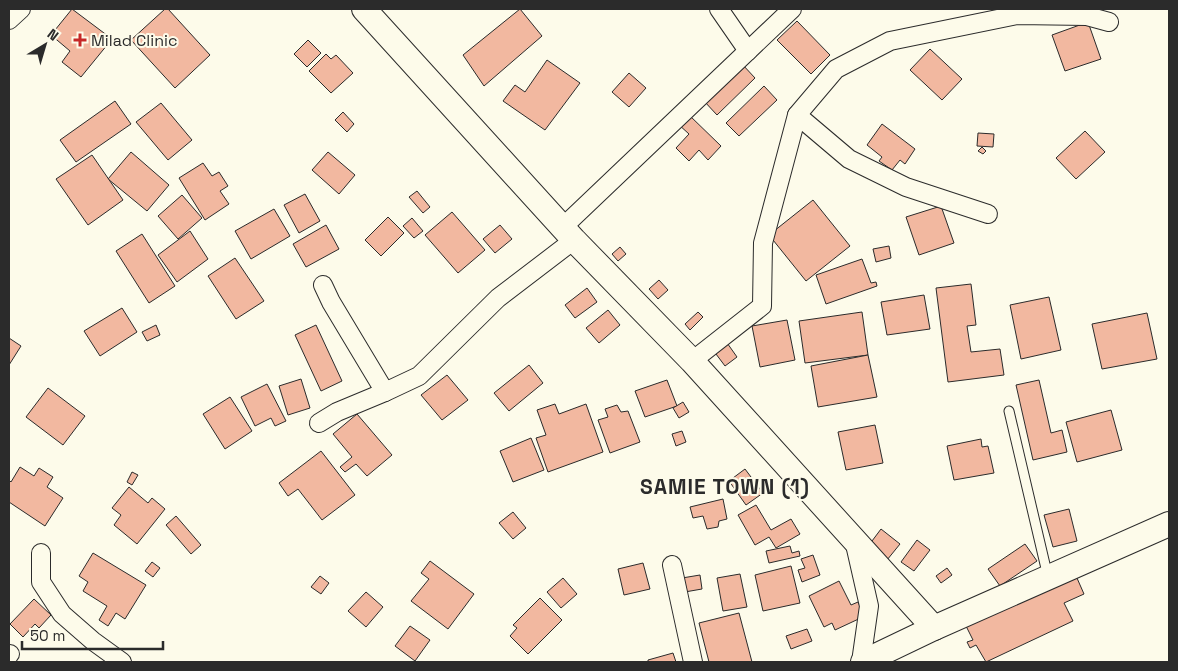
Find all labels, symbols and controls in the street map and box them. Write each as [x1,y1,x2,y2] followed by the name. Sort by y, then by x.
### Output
[20,20,70,70] north arrow
[44,25,62,45] text: N
[91,30,178,51] place label: Milad Clinic
[73,33,87,47] marker: Milad Clinic
[640,473,810,500] district label: SAMIE TOWN (1)
[22,618,164,650] scale bar
[30,626,65,645] text: 50 m

